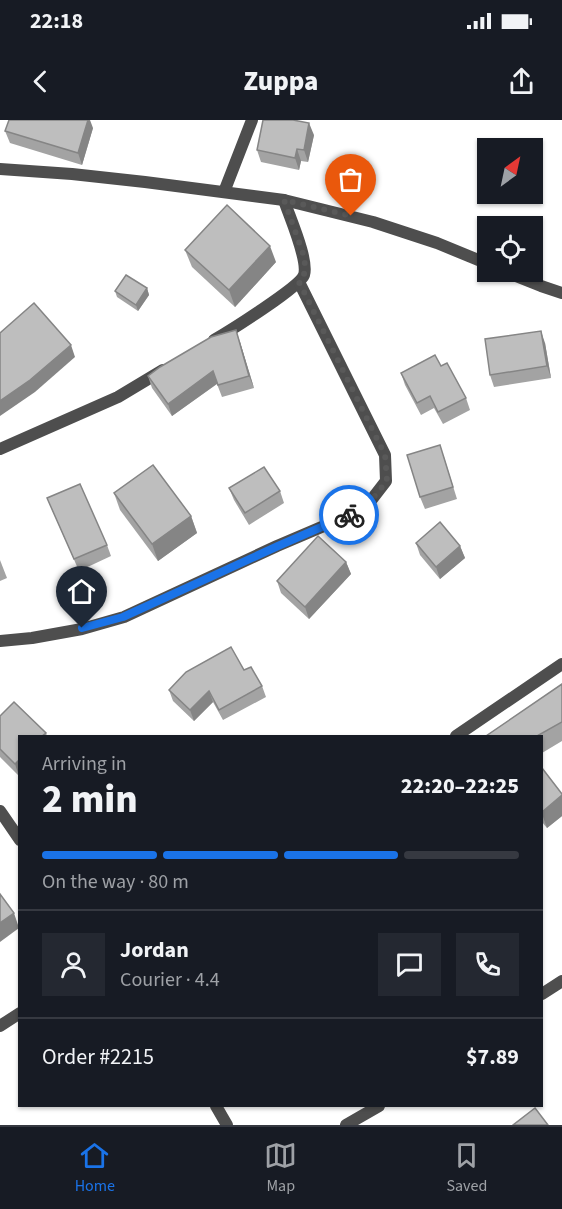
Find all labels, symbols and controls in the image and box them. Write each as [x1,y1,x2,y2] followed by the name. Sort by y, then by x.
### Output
[30,5,83,37] text: 22:18
[244,62,318,101] text: Zuppa
[24,65,57,98] icon: back
[505,65,538,98] icon: share
[477,138,543,204] north arrow
[477,138,543,282] map controls
[325,154,376,216] pin
[334,163,367,196] icon: bag
[477,216,543,282] button: locate
[319,485,379,545] courier
[333,499,366,532] icon: bike
[56,566,107,628] pin
[65,575,98,608] icon: home
[42,750,127,778] text: Arriving in
[401,770,519,802] text: 22:20–22:25
[42,772,138,828] text: 2 min
[42,868,189,896] text: On the way · 80 m
[42,933,105,996] button: person
[378,933,441,996] button: chat
[456,933,519,996] button: phone
[120,934,189,966] text: Jordan
[120,966,220,994] text: Courier · 4.4
[42,1041,154,1073] text: Order #2215
[466,1041,519,1073] text: $7.89
[75,1139,115,1197] tab: Home
[264,1139,297,1197] tab: Map
[447,1139,487,1197] tab: Saved

